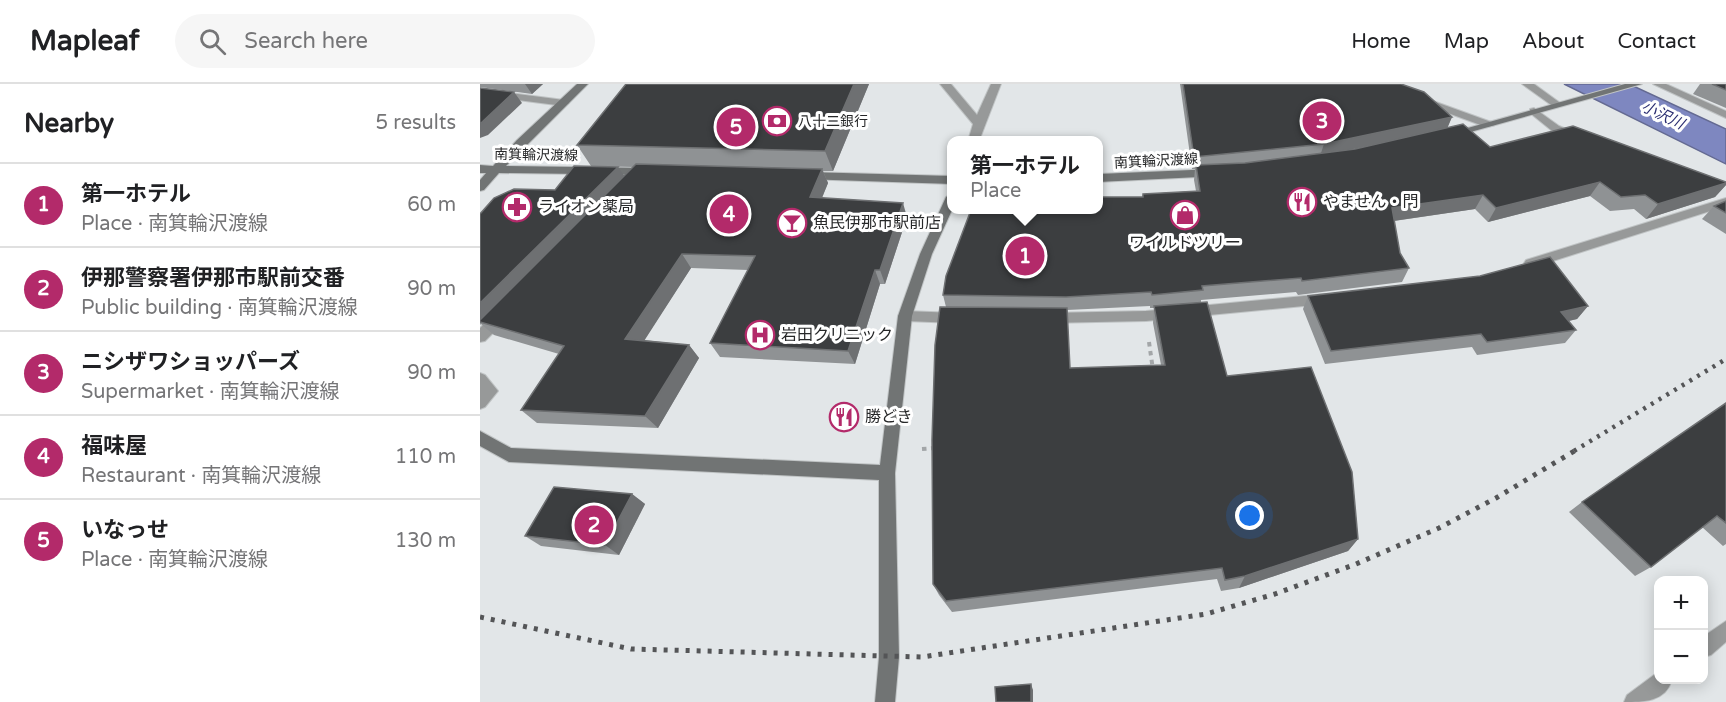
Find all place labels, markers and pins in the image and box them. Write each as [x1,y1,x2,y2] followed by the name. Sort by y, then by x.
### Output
[1302,99,1342,144] pin: 3
[716,104,756,150] pin: 5
[761,105,793,137] bank icon: 八十二銀行
[798,113,868,130] place label: 八十二銀行
[1286,186,1318,218] restaurant icon: やません・門
[501,191,533,223] pharmacy icon: ライオン薬局
[710,192,748,236] pin: 4
[1323,192,1419,212] place label: やません・門
[538,197,634,217] place label: ライオン薬局
[1169,199,1201,231] shop icon: ワイルドツリー
[776,207,808,239] bar icon: 魚民伊那市駅前店
[813,213,941,233] place label: 魚民伊那市駅前店
[1129,233,1241,253] place label: ワイルドツリー
[1006,234,1044,279] pin: 1
[744,319,776,351] hospital icon: 岩田クリニック
[781,325,893,345] place label: 岩田クリニック
[828,401,860,433] restaurant icon: 勝どき
[865,407,913,427] place label: 勝どき
[574,502,614,548] pin: 2

